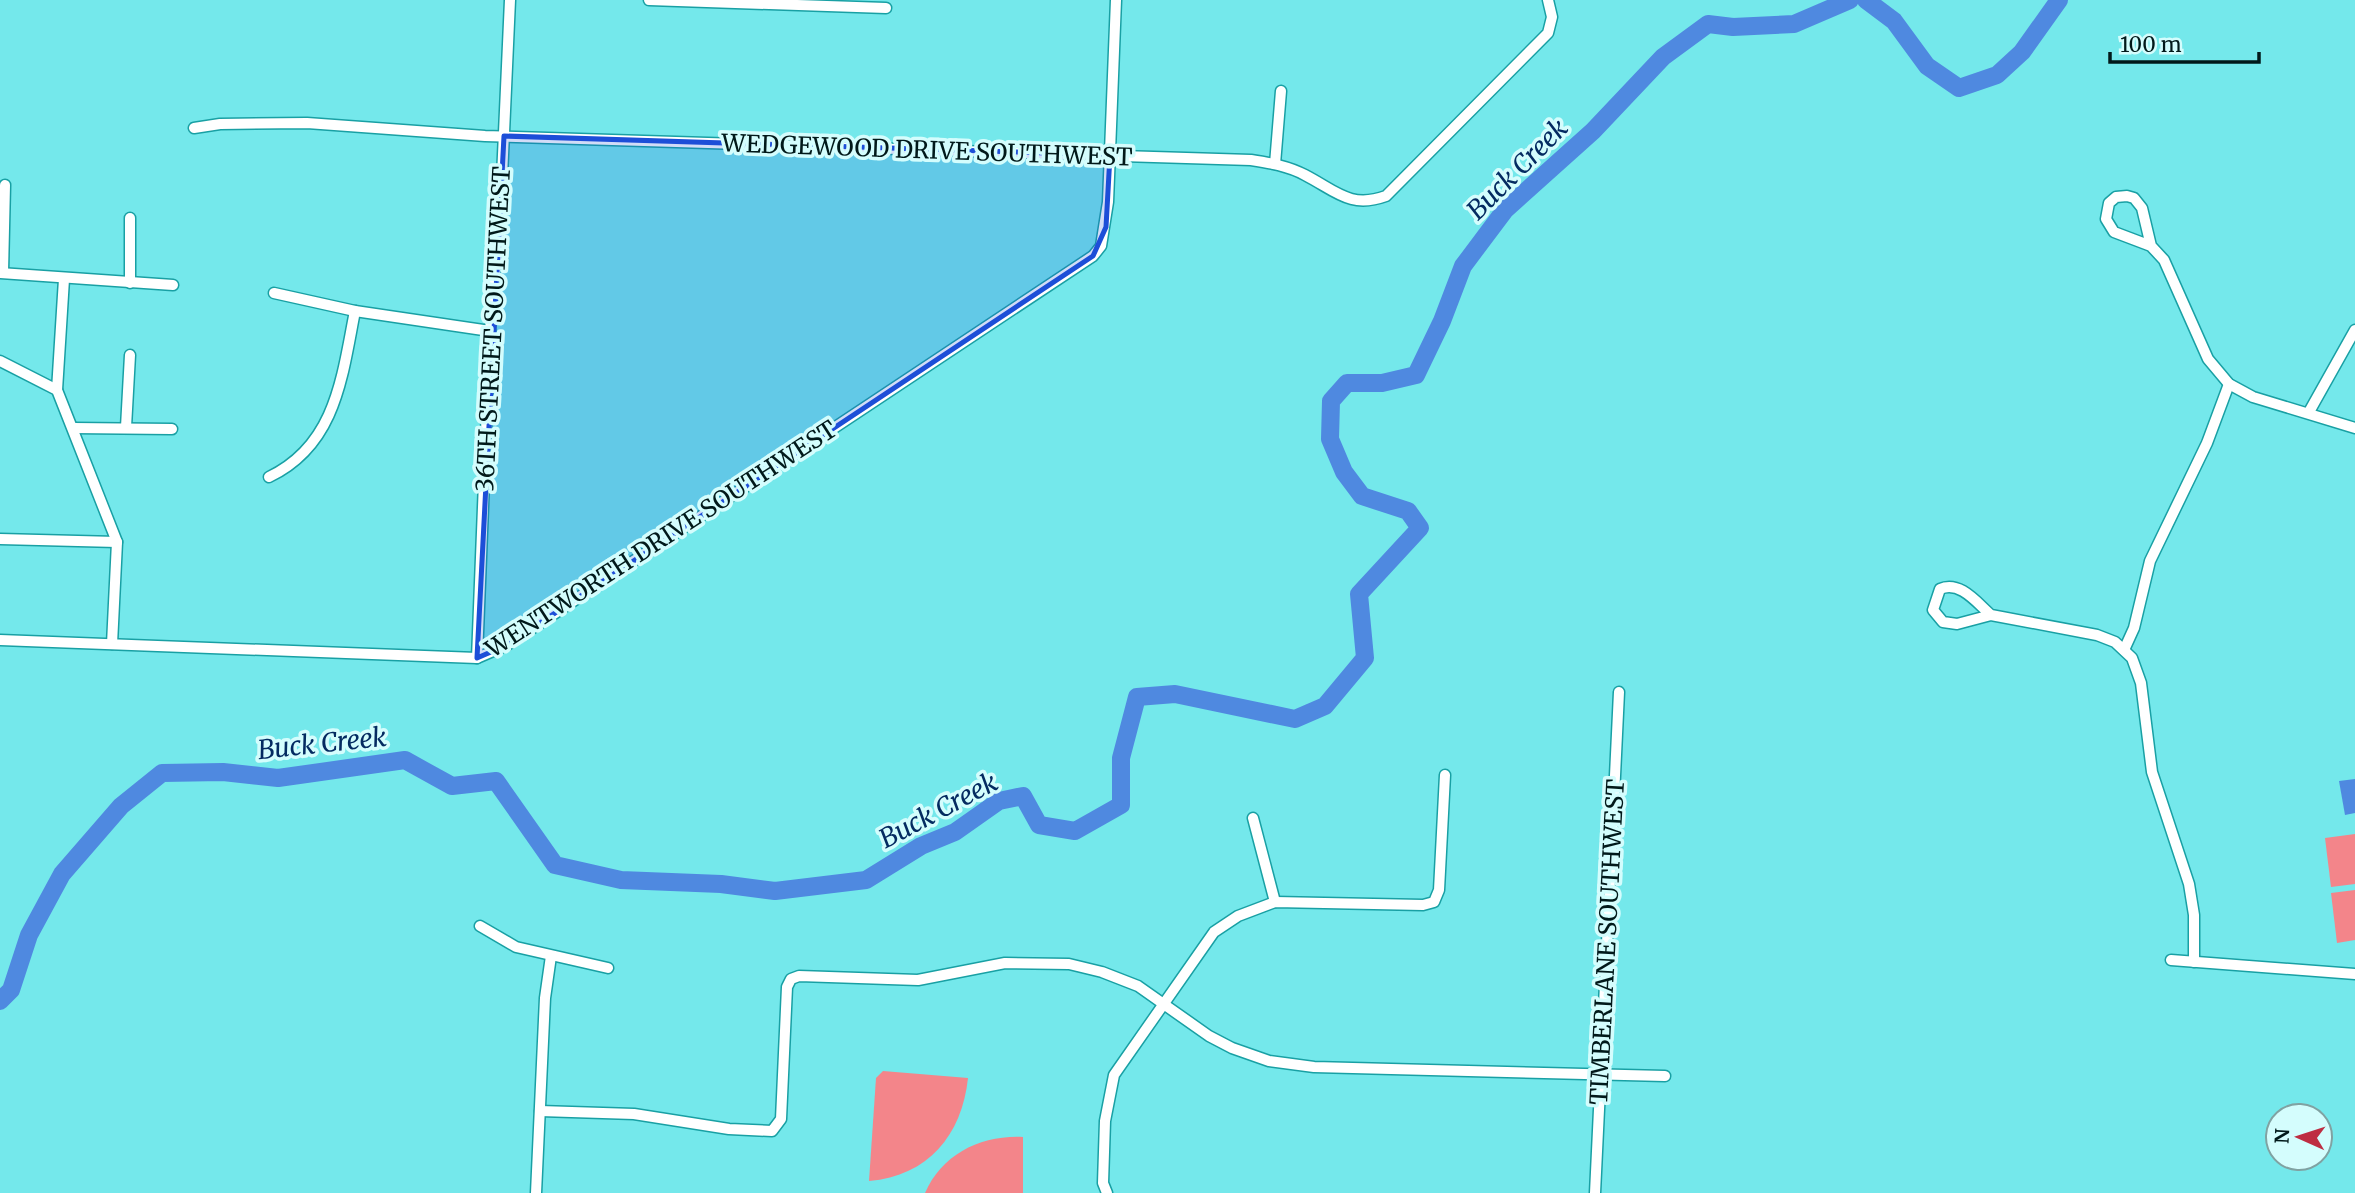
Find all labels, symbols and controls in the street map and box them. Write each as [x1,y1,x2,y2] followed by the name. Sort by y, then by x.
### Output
[2110,21,2259,65] scale bar
[2120,31,2182,58] text: 100 m
[1460,112,1574,226] water label: Buck Creek
[720,127,1133,173] street label: WEDGEWOOD DRIVE SOUTHWEST
[469,165,517,492] street label: 36TH STREET SOUTHWEST
[479,413,843,665] street label: WENTWORTH DRIVE SOUTHWEST
[256,720,388,766] water label: Buck Creek
[873,765,1003,855] water label: Buck Creek
[1583,778,1631,1106] street label: TIMBERLANE SOUTHWEST
[2264,1102,2334,1172] north arrow
[2270,1128,2294,1144] text: N

